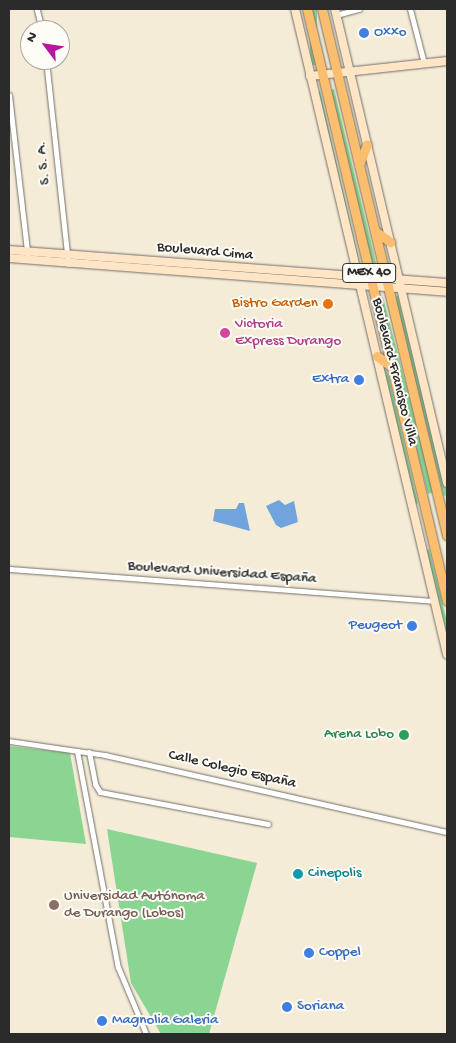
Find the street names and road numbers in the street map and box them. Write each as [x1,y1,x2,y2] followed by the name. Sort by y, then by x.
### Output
[33,140,55,186] street label: S. S. A.
[156,239,254,265] street label: Boulevard Cima
[342,262,396,284] road number: MEX 40
[367,296,421,448] street label: Boulevard Francisco Villa
[127,557,317,589] street label: Boulevard Universidad España
[166,747,298,793] street label: Calle Colegio España

